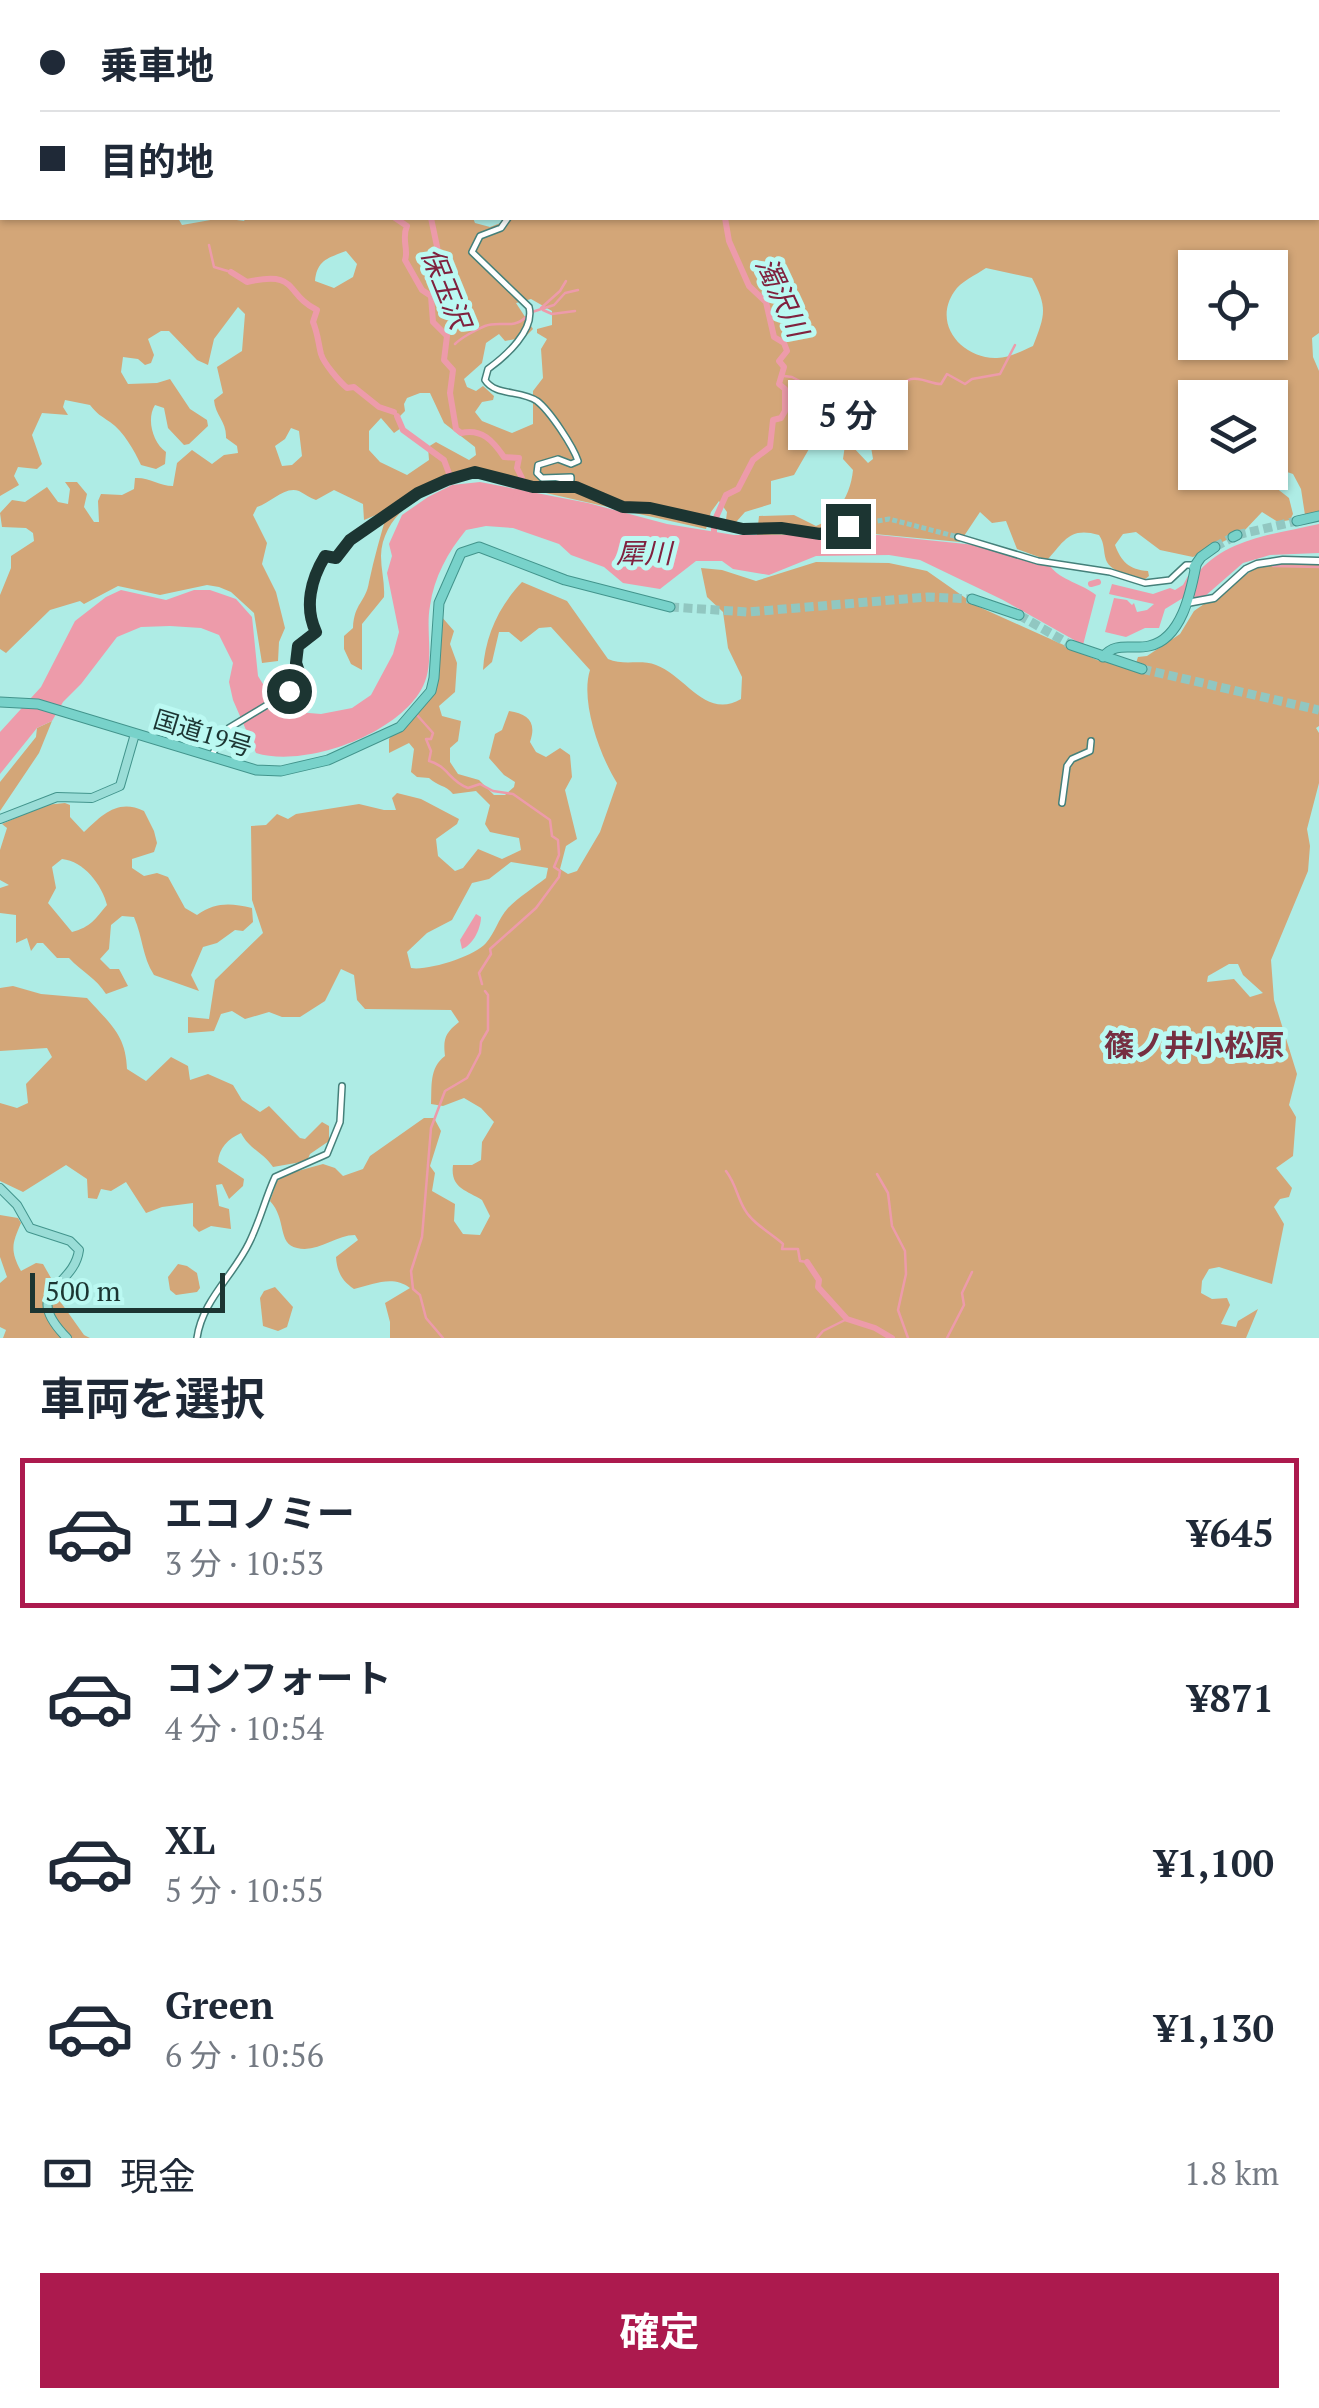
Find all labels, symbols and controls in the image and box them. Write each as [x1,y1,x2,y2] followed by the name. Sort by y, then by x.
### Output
[100,40,214,90] text: 乗車地
[100,136,214,186] text: 目的地
[414,242,481,337] water label: 保玉沢
[1178,250,1288,490] map controls
[1178,250,1288,360] button: locate
[748,251,818,345] water label: 濁沢川
[1178,380,1288,490] button: layers
[788,381,908,451] callout: 5 分
[819,394,877,436] text: 5 分
[826,504,871,549] route end
[616,534,675,571] water label: 犀川
[267,669,312,714] route start
[150,702,257,763] street label: 国道19号
[1104,1025,1284,1065] district label: 篠ノ井小松原
[30,1268,225,1312] scale bar
[45,1272,121,1309] text: 500 m
[40,1368,265,1428] text: 車両を選択
[45,1488,135,1578] icon: car
[165,1488,355,1538] text: エコノミー
[1188,1508,1274,1558] text: ¥645
[165,1542,324,1584] text: 3 分 · 10:53
[45,1653,135,1743] icon: car
[165,1653,392,1703] text: コンフォート
[1188,1673,1274,1723] text: ¥871
[165,1707,324,1749] text: 4 分 · 10:54
[165,1815,215,1865] text: XL
[45,1818,135,1908] icon: car
[1155,1838,1274,1888] text: ¥1,100
[165,1869,324,1911] text: 5 分 · 10:55
[165,1980,274,2030] text: Green
[45,1983,135,2073] icon: car
[1155,2003,1274,2053] text: ¥1,130
[165,2034,324,2076] text: 6 分 · 10:56
[40,2146,95,2201] icon: cash
[120,2151,196,2201] text: 現金
[1184,2152,1279,2194] text: 1.8 km
[40,2273,1279,2388] button: 確定

